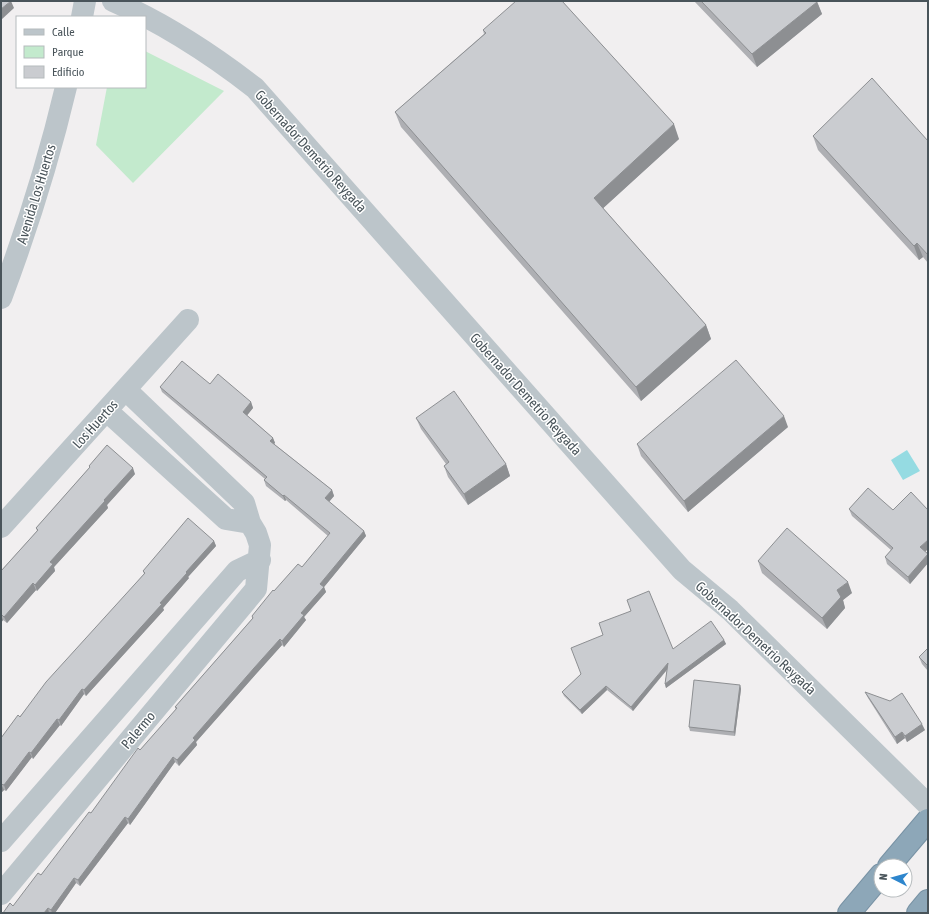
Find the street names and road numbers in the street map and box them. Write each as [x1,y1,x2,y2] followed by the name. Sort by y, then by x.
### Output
[252,87,370,215] street label: Gobernador Demetrio Reygada
[13,142,59,246] street label: Avenida Los Huertos
[467,330,585,458] street label: Gobernador Demetrio Reygada
[69,396,121,451] street label: Los Huertos
[693,578,819,698] street label: Gobernador Demetrio Reygada
[118,708,158,752] street label: Palermo

